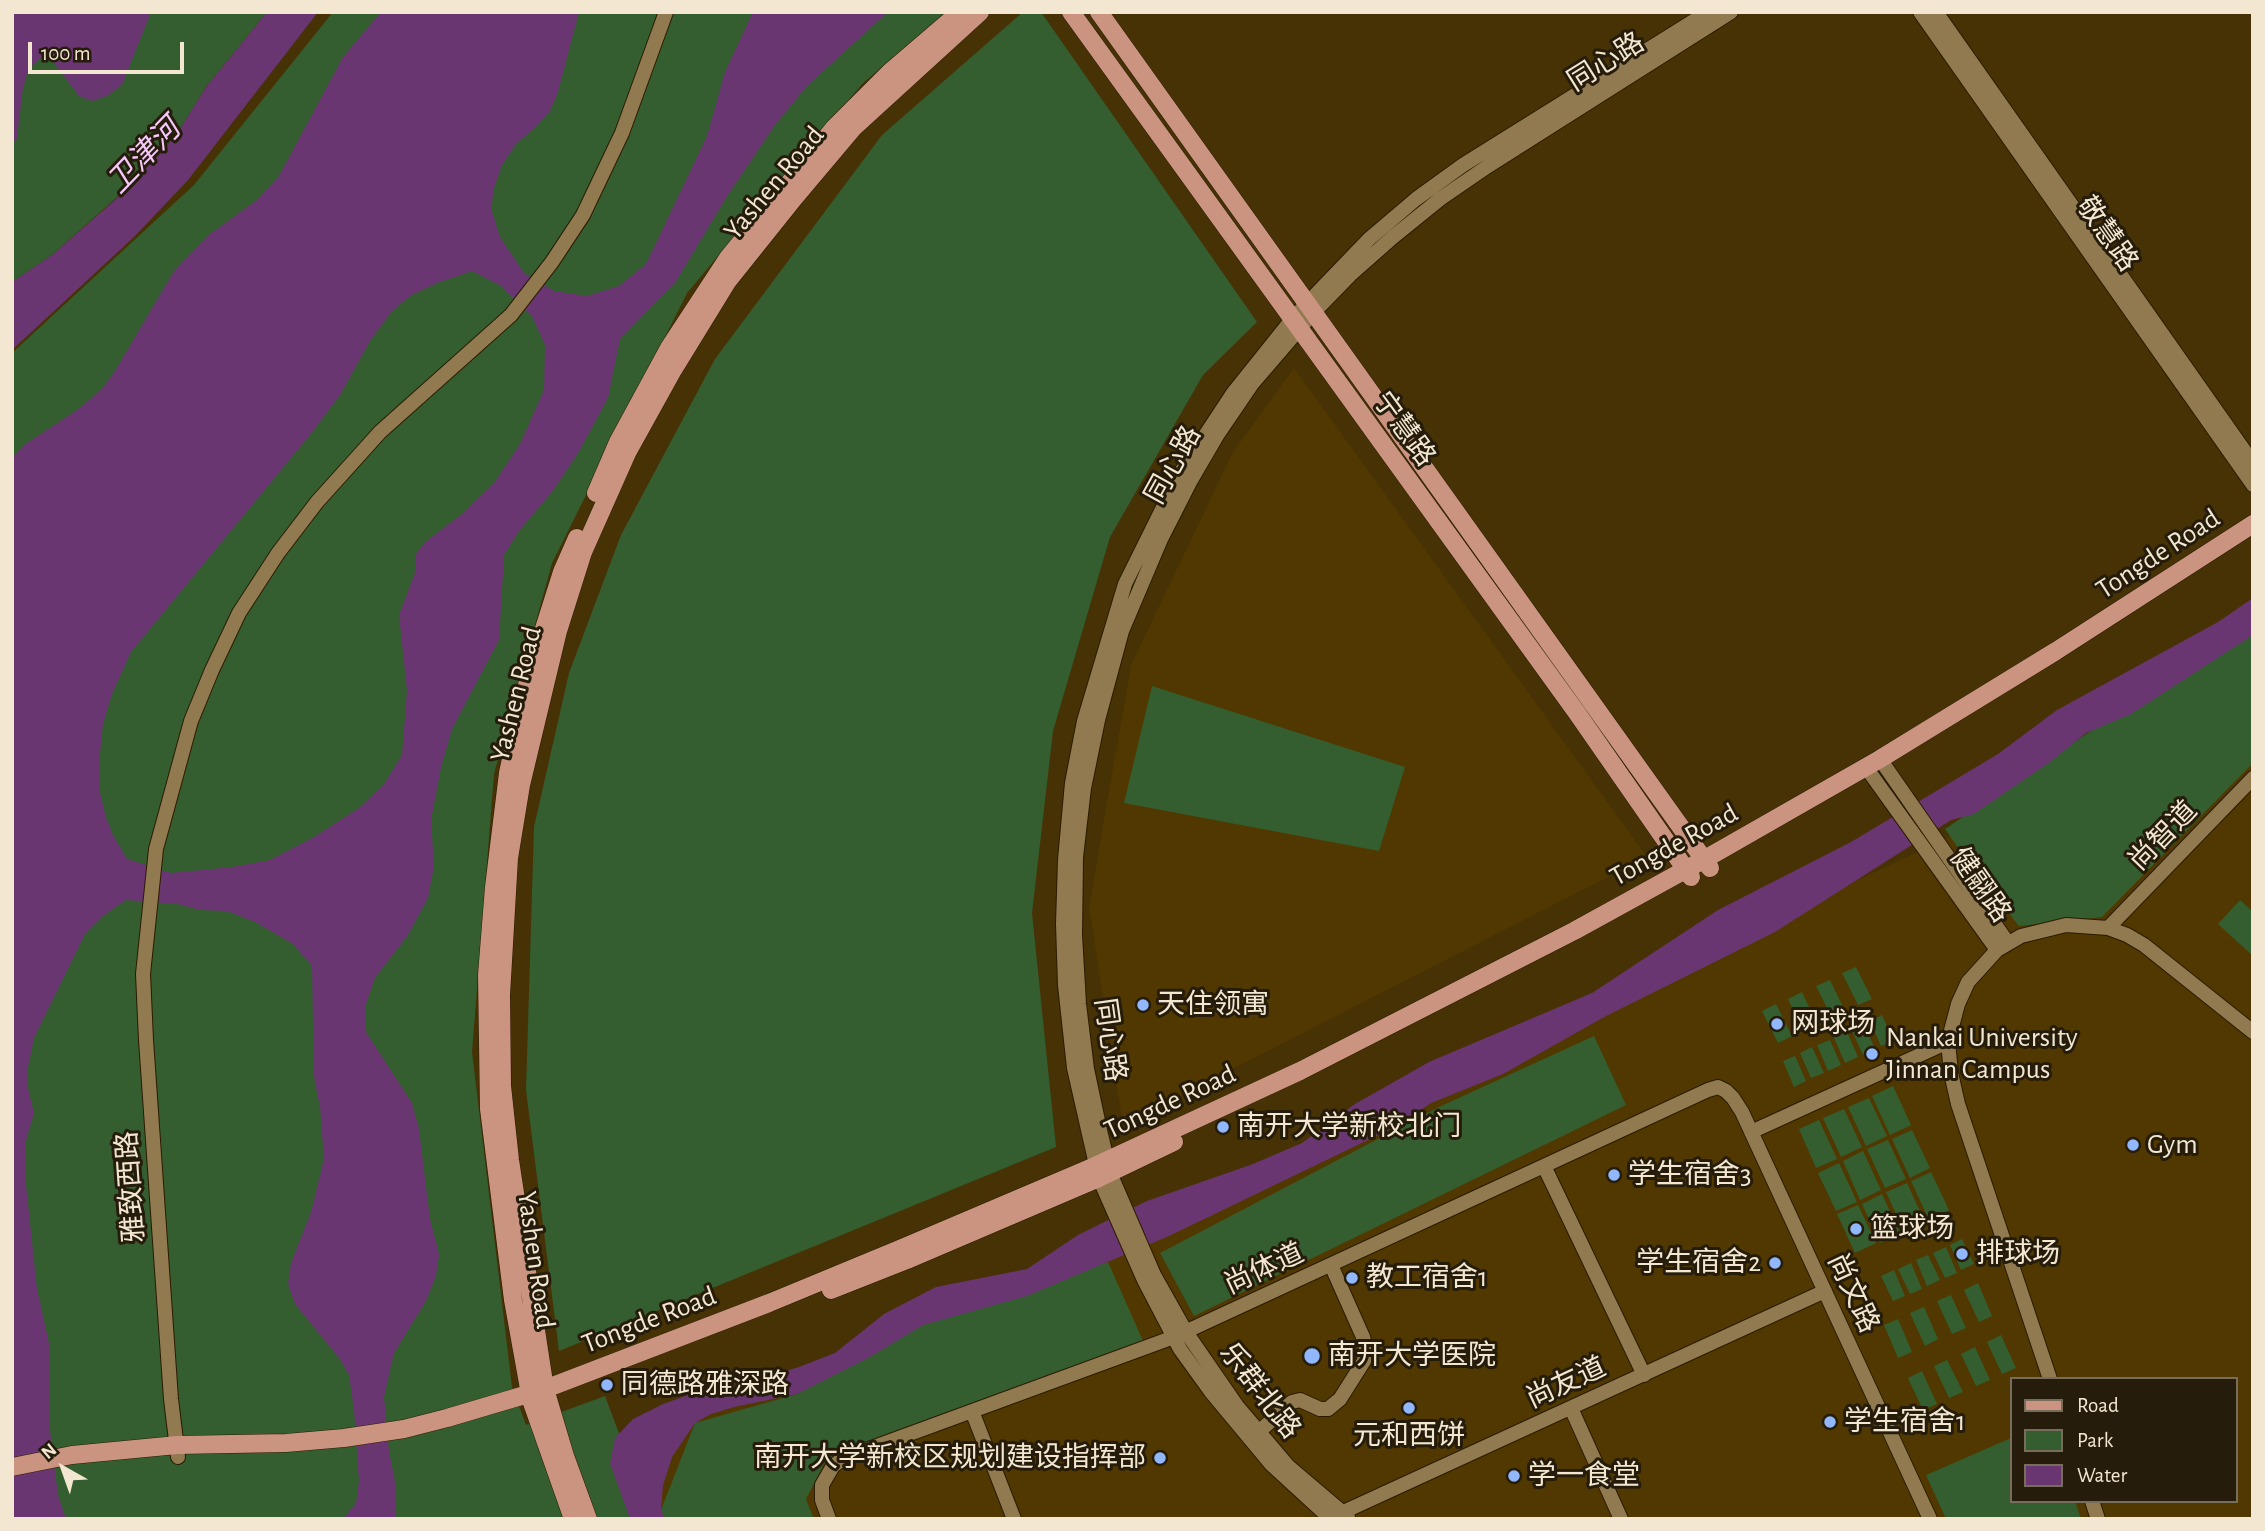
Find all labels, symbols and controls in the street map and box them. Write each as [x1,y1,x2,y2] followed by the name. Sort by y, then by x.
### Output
[1561,25,1651,99] street label: 同心路
[32,28,187,72] scale bar
[41,43,91,64] text: 100 m
[100,111,188,201] water label: 卫津河
[717,119,831,247] street label: Yashen Road
[2069,190,2145,278] street label: 敬慧路
[1366,385,1442,473] street label: 宁慧路
[1138,420,1208,510] street label: 同心路
[2090,501,2226,607] street label: Tongde Road
[483,623,549,765] street label: Yashen Road
[2122,794,2204,878] street label: 尚智道
[1604,796,1744,894] street label: Tongde Road
[1942,841,2018,929] street label: 健翮路
[1157,988,1269,1022] place label: 天住领寓
[1088,996,1132,1084] street label: 同心路
[1135,997,1151,1013] marker: 天住领寓
[1791,1007,1875,1041] place label: 网球场
[1769,1016,1785,1032] marker: 网球场
[1886,1021,2078,1087] place label: Nankai University Jinnan Campus
[1864,1046,1880,1062] marker: Nankai University Jinnan Campus
[1099,1057,1241,1147] street label: Tongde Road
[1237,1110,1461,1144] place label: 南开大学新校北门
[1215,1119,1231,1135] marker: 南开大学新校北门
[2147,1128,2198,1162] place label: Gym
[110,1130,152,1244] street label: 雅致西路
[2125,1137,2141,1153] marker: Gym
[1628,1158,1752,1192] place label: 学生宿舍3
[1606,1167,1622,1183] marker: 学生宿舍3
[510,1189,562,1331] street label: Yashen Road
[1870,1212,1954,1246] place label: 篮球场
[1848,1221,1864,1237] marker: 篮球场
[1219,1236,1309,1302] street label: 尚体道
[1976,1237,2060,1271] place label: 排球场
[1636,1246,1761,1280] place label: 学生宿舍2
[1954,1246,1970,1262] marker: 排球场
[1820,1248,1886,1338] street label: 尚文路
[1767,1255,1783,1271] marker: 学生宿舍2
[1366,1261,1488,1295] place label: 教工宿舍1
[1344,1270,1360,1286] marker: 教工宿舍1
[577,1279,721,1361] street label: Tongde Road
[1212,1337,1308,1445] street label: 乐群北路
[1328,1339,1496,1373] place label: 南开大学医院
[1302,1346,1322,1366] marker: 南开大学医院
[1521,1350,1611,1416] street label: 尚友道
[621,1368,789,1402] place label: 同德路雅深路
[599,1377,615,1393] marker: 同德路雅深路
[2010,1377,2237,1503] legend
[2077,1395,2119,1416] text: Road
[1401,1400,1417,1416] marker: 元和西饼
[1844,1405,1966,1439] place label: 学生宿舍1
[1822,1414,1838,1430] marker: 学生宿舍1
[1353,1419,1465,1453] place label: 元和西饼
[2077,1430,2113,1451] text: Park
[28,1433,98,1503] north arrow
[38,1440,60,1463] text: N
[754,1441,1146,1475] place label: 南开大学新校区规划建设指挥部
[1152,1450,1168,1466] marker: 南开大学新校区规划建设指挥部
[1528,1459,1640,1493] place label: 学一食堂
[2077,1465,2127,1486] text: Water
[1506,1468,1522,1484] marker: 学一食堂

